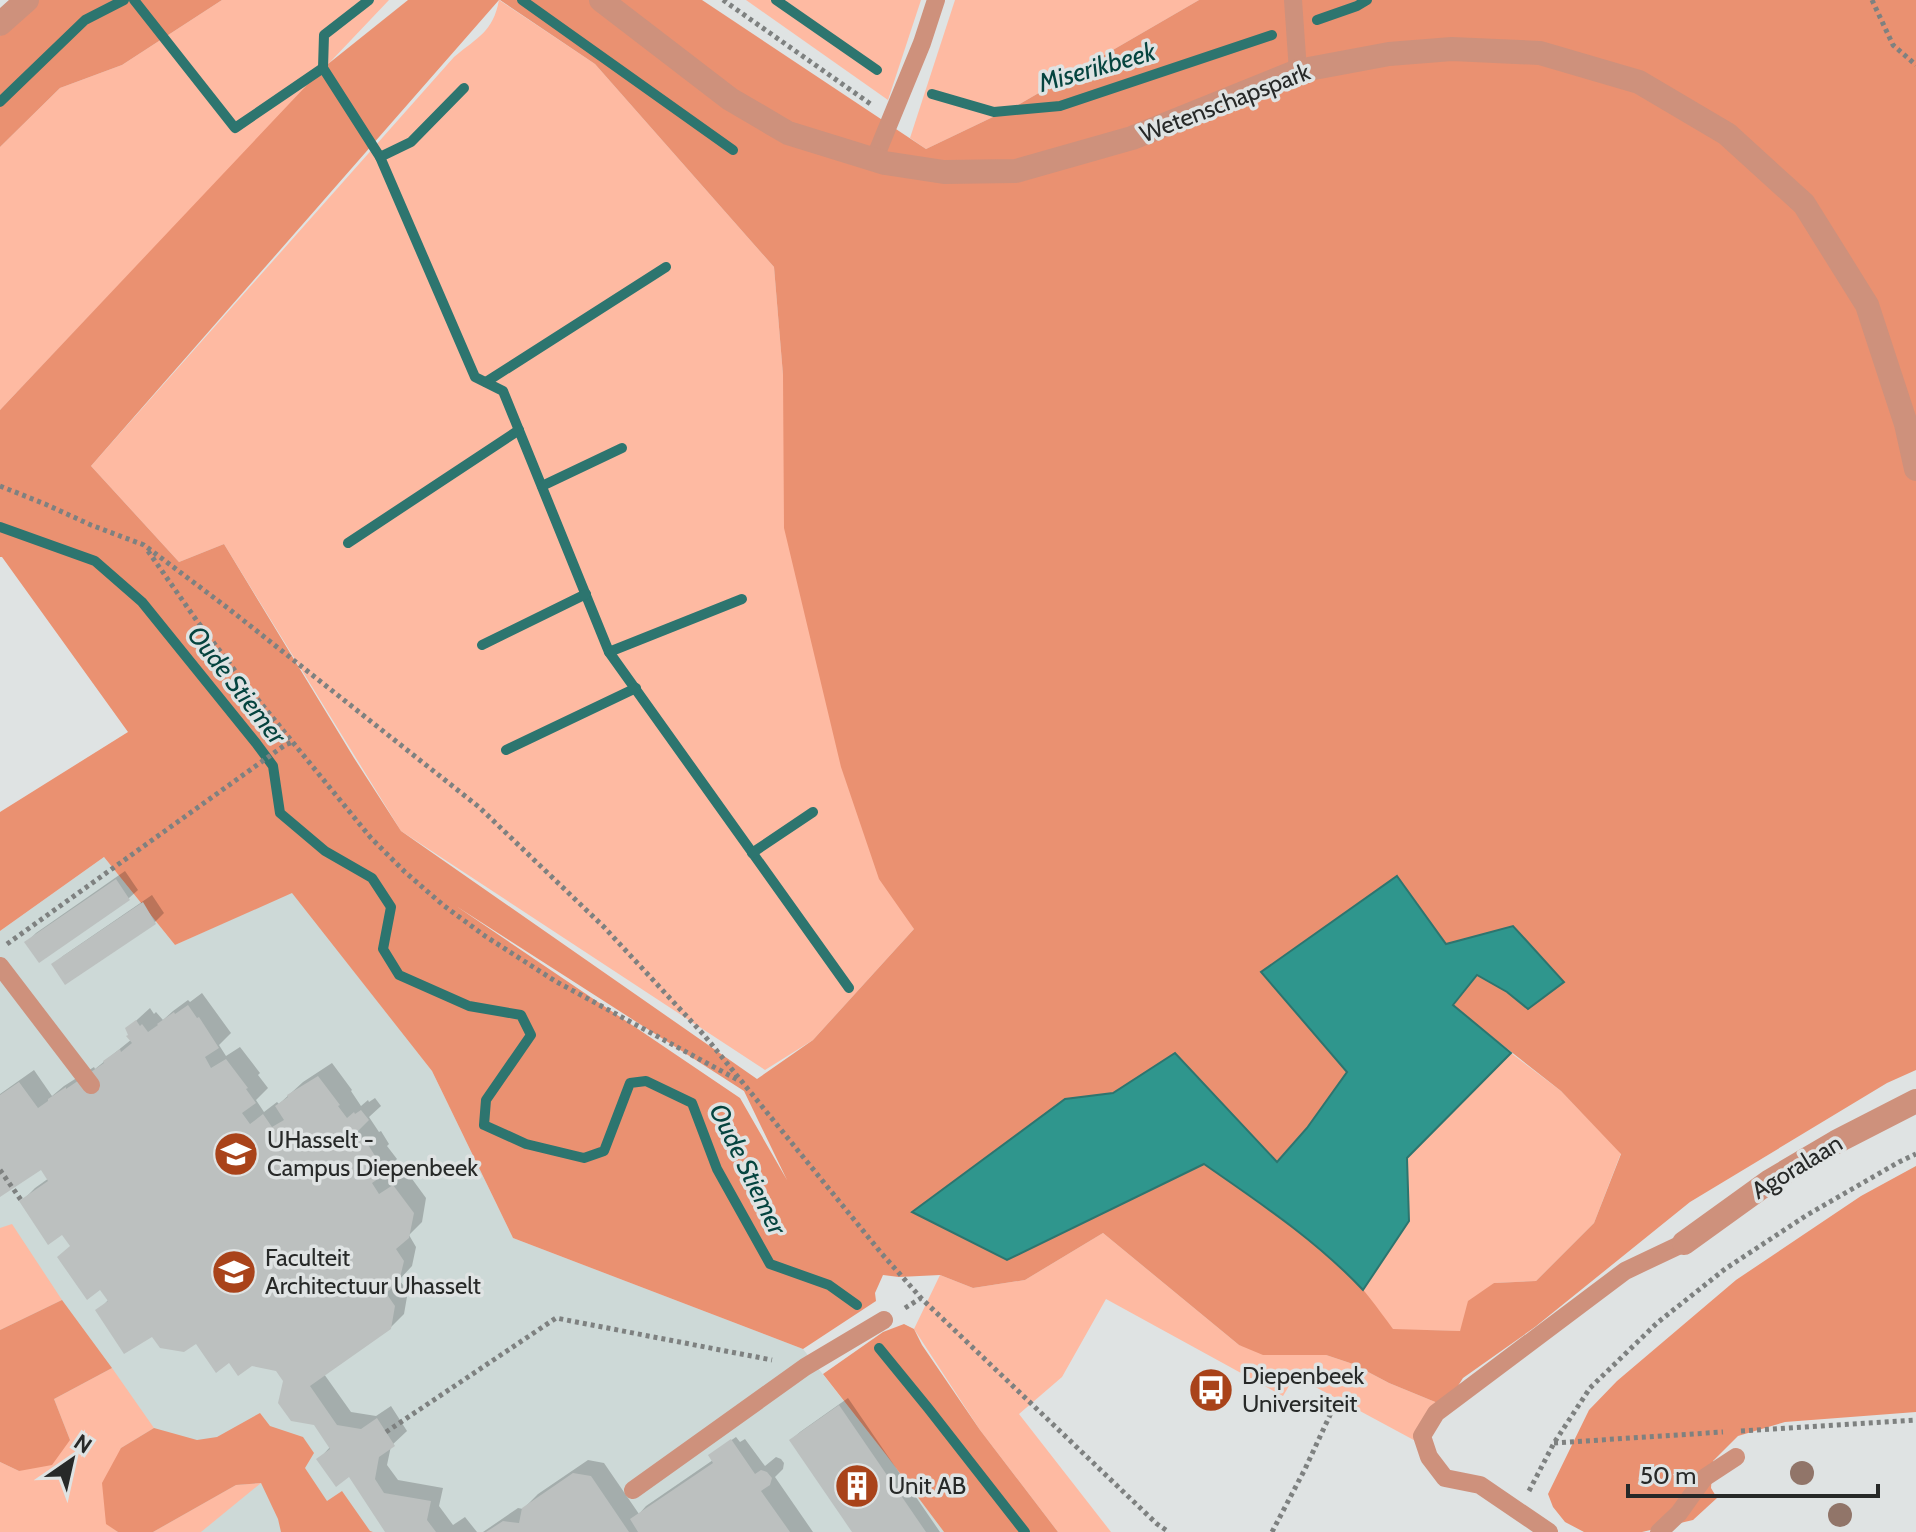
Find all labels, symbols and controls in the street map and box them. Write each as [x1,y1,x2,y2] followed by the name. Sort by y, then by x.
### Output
[1034,35,1160,99] water label: Miserikbeek
[1136,57,1314,148] street label: Wetenschapspark
[181,619,294,751] water label: Oude Stiemer
[703,1098,794,1241] water label: Oude Stiemer
[267,1125,478,1182] place label: UHasselt - Campus Diepenbeek
[1746,1128,1847,1205] street label: Agoralaan
[212,1130,260,1178] school or university icon: UHasselt - Campus Diepenbeek
[265,1243,481,1300] place label: Faculteit Architectuur Uhasselt
[210,1248,258,1296] school or university icon: Faculteit Architectuur Uhasselt
[1242,1361,1365,1418] place label: Diepenbeek Universiteit
[1187,1366,1235,1414] bus stop icon: Diepenbeek Universiteit
[32,1420,112,1500] north arrow
[69,1428,97,1459] text: N
[1628,1448,1878,1498] scale bar
[1640,1461,1696,1490] text: 50 m
[833,1462,881,1510] building icon: Unit AB
[888,1471,966,1500] place label: Unit AB

